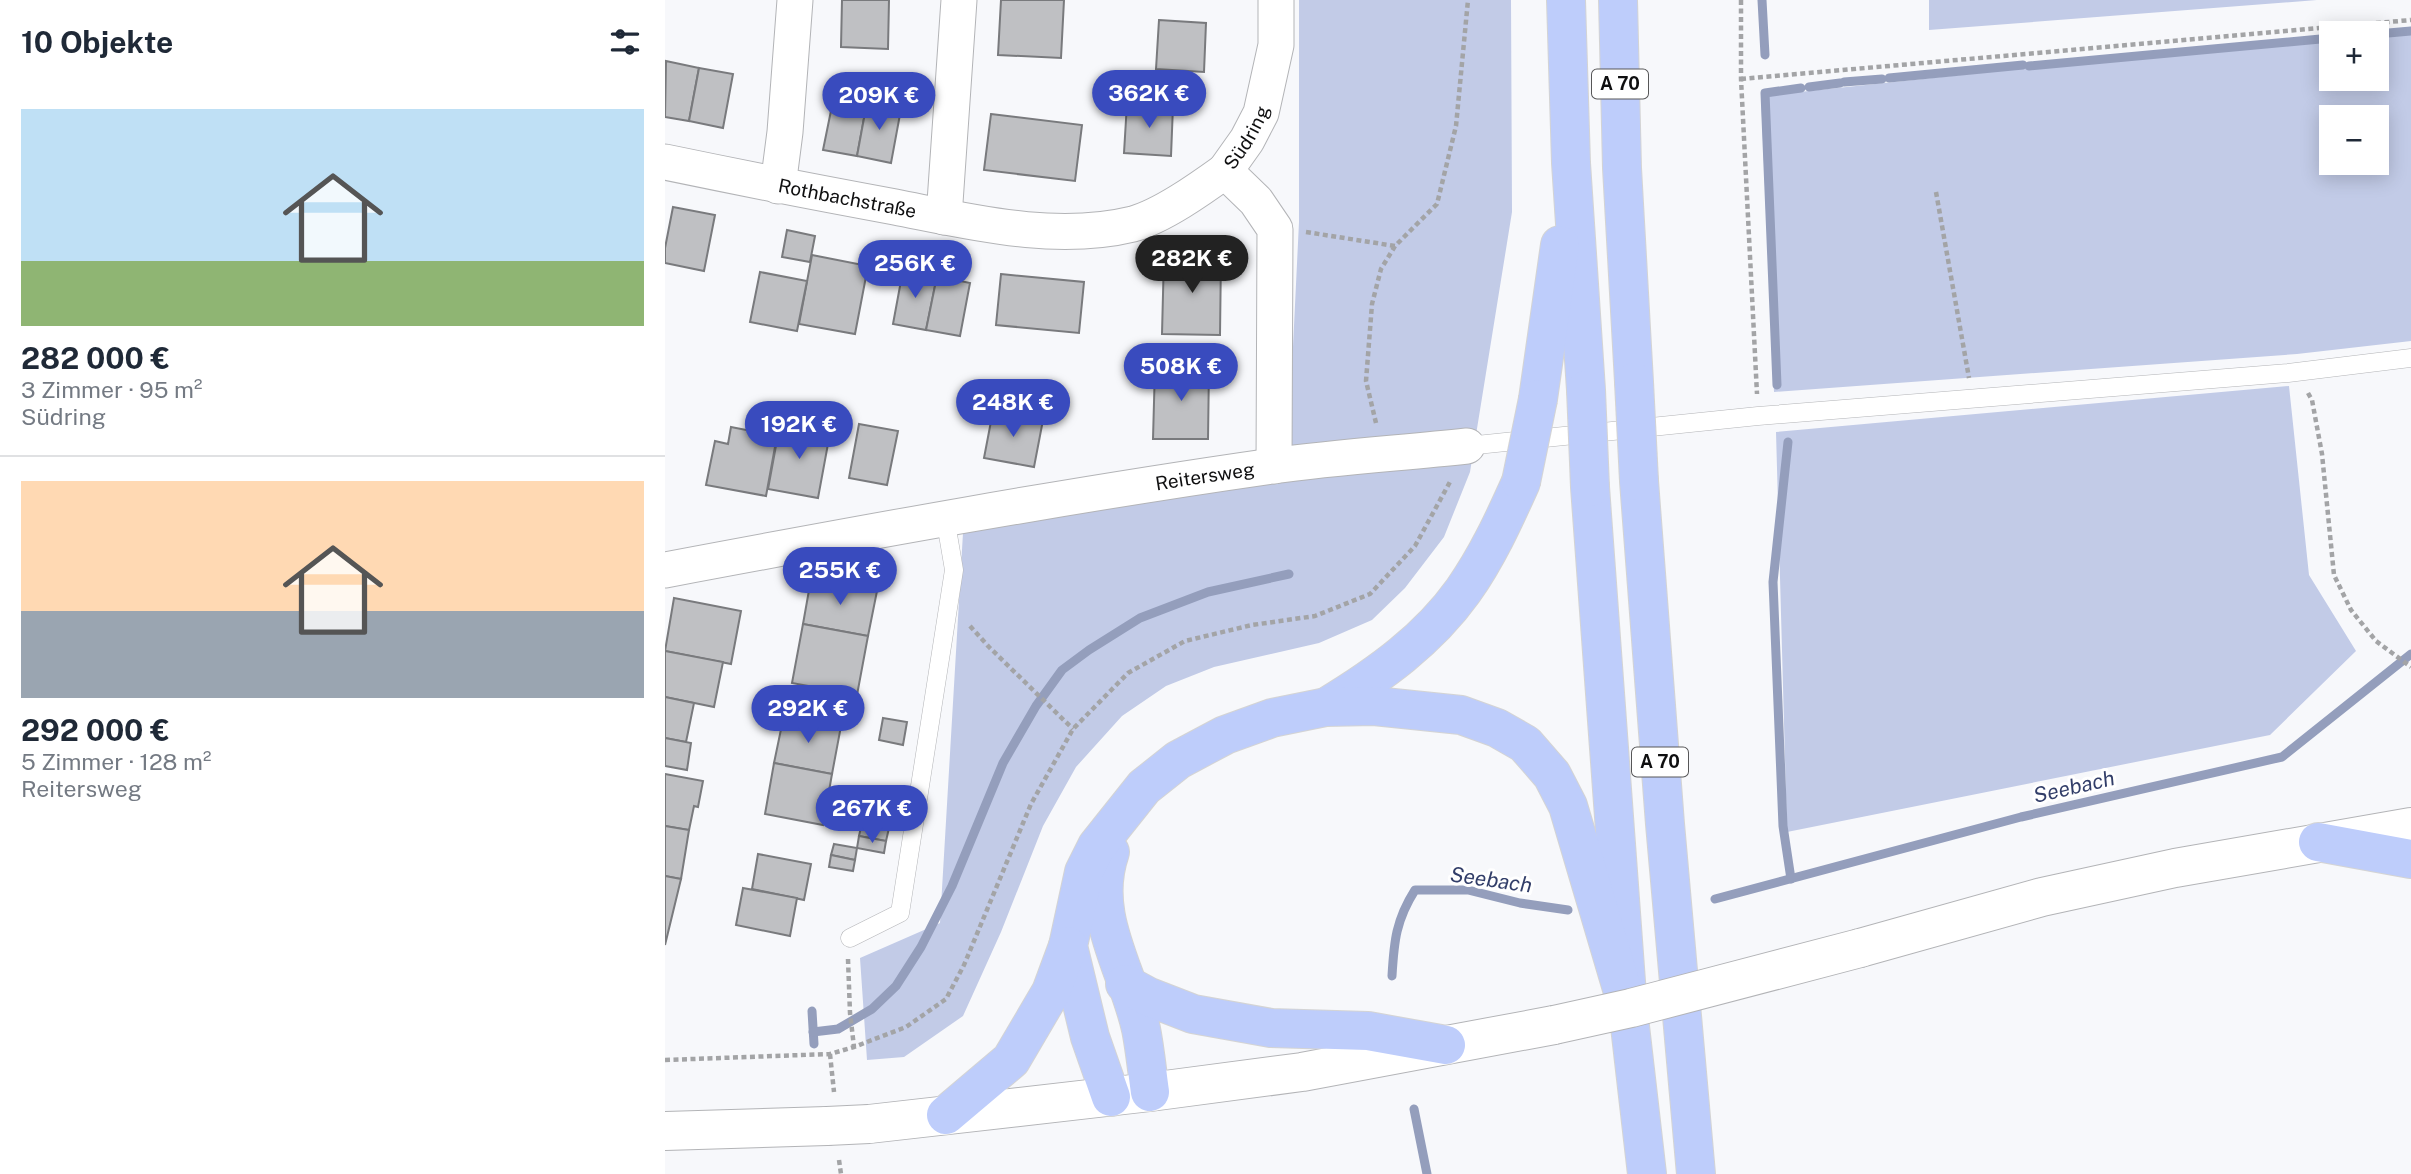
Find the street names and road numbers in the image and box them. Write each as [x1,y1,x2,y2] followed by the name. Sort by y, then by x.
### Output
[1592,70,1648,98] road number: A 70
[1219,104,1273,173] street label: Südring
[776,174,918,222] street label: Rothbachstraße
[1154,458,1256,494] street label: Reitersweg
[1632,748,1688,776] road number: A 70

